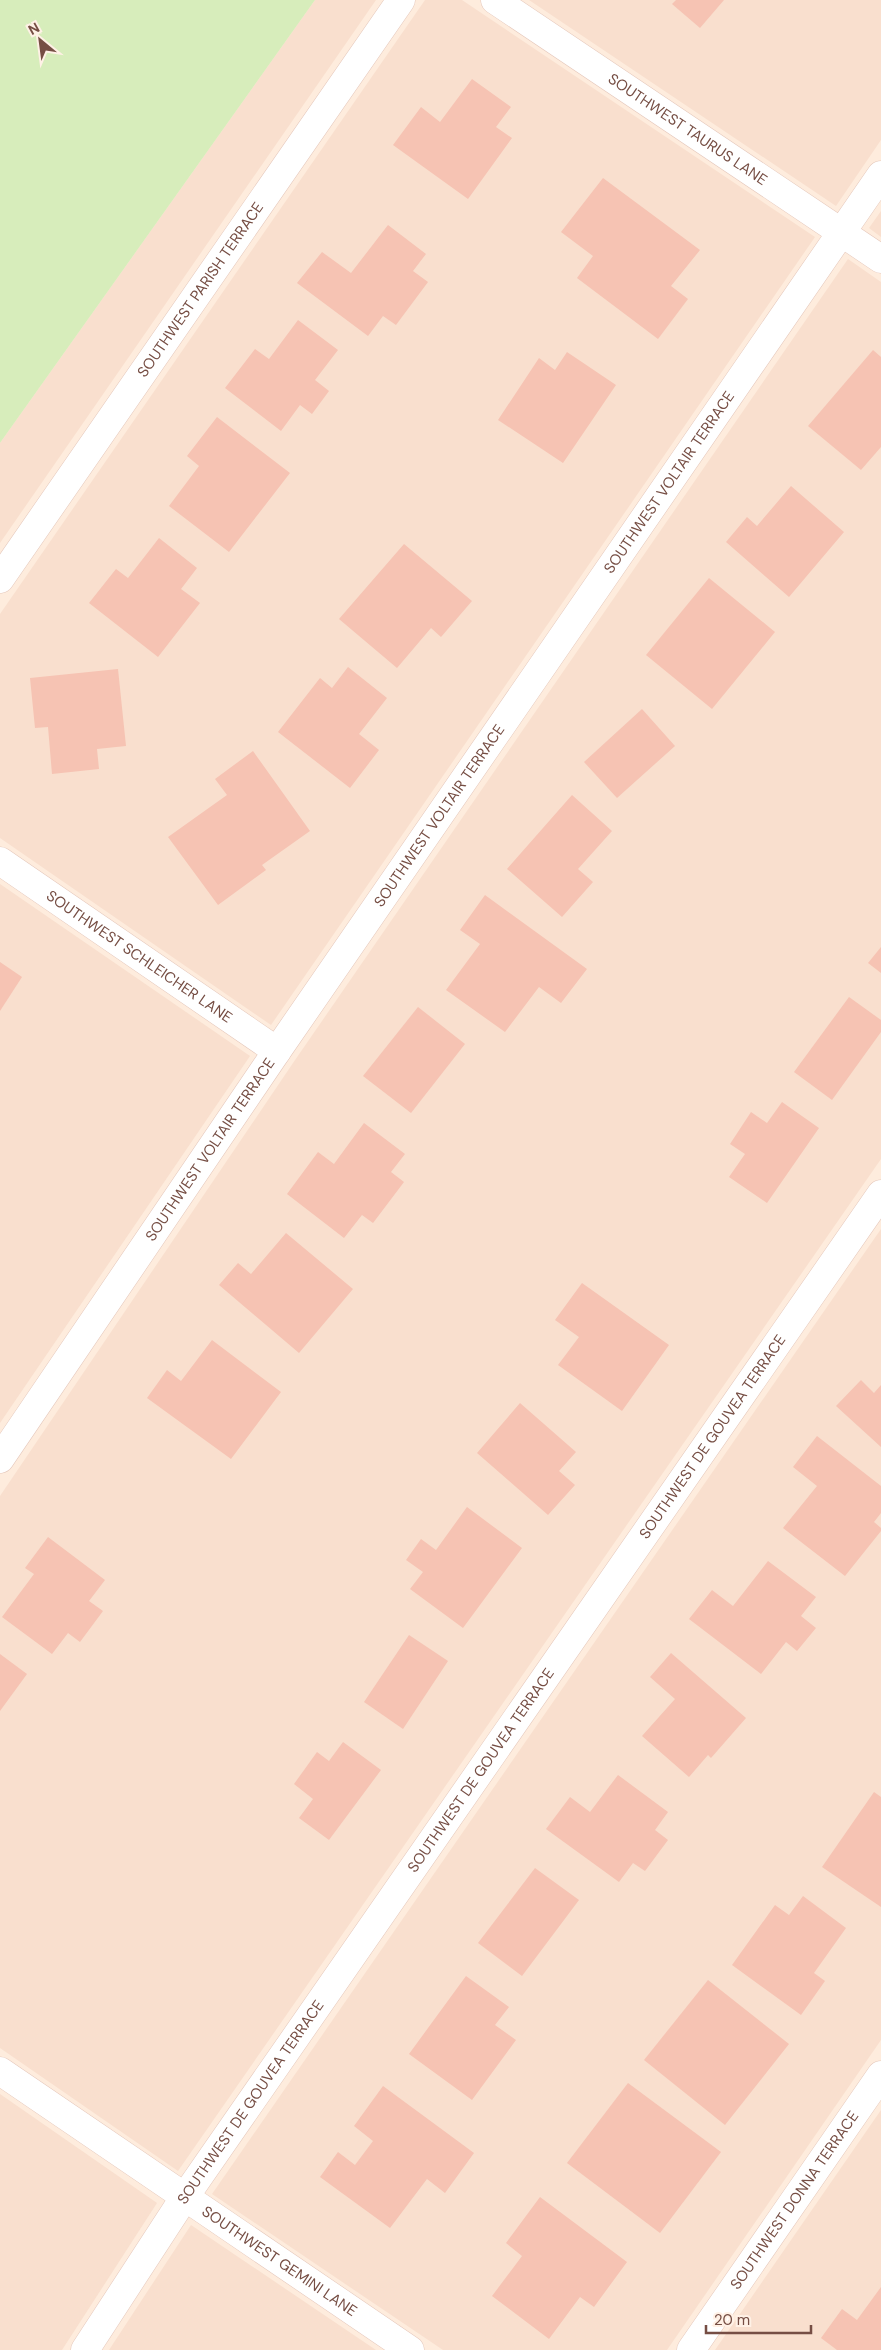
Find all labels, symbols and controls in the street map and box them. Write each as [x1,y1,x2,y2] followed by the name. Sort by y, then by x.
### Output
[15,15,65,65] north arrow
[25,18,43,39] text: N
[604,69,771,190] street label: SOUTHWEST TAURUS LANE
[133,198,268,381] street label: SOUTHWEST PARISH TERRACE
[599,387,739,577] street label: SOUTHWEST VOLTAIR TERRACE
[369,721,509,911] street label: SOUTHWEST VOLTAIR TERRACE
[42,886,236,1027] street label: SOUTHWEST SCHLEICHER LANE
[141,1054,279,1245] street label: SOUTHWEST VOLTAIR TERRACE
[635,1331,790,1543] street label: SOUTHWEST DE GOUVEA TERRACE
[403,1664,559,1876] street label: SOUTHWEST DE GOUVEA TERRACE
[173,1996,328,2208] street label: SOUTHWEST DE GOUVEA TERRACE
[726,2107,863,2293] street label: SOUTHWEST DONNA TERRACE
[198,2201,361,2321] street label: SOUTHWEST GEMINI LANE
[706,2302,811,2334] scale bar
[714,2310,750,2330] text: 20 m

